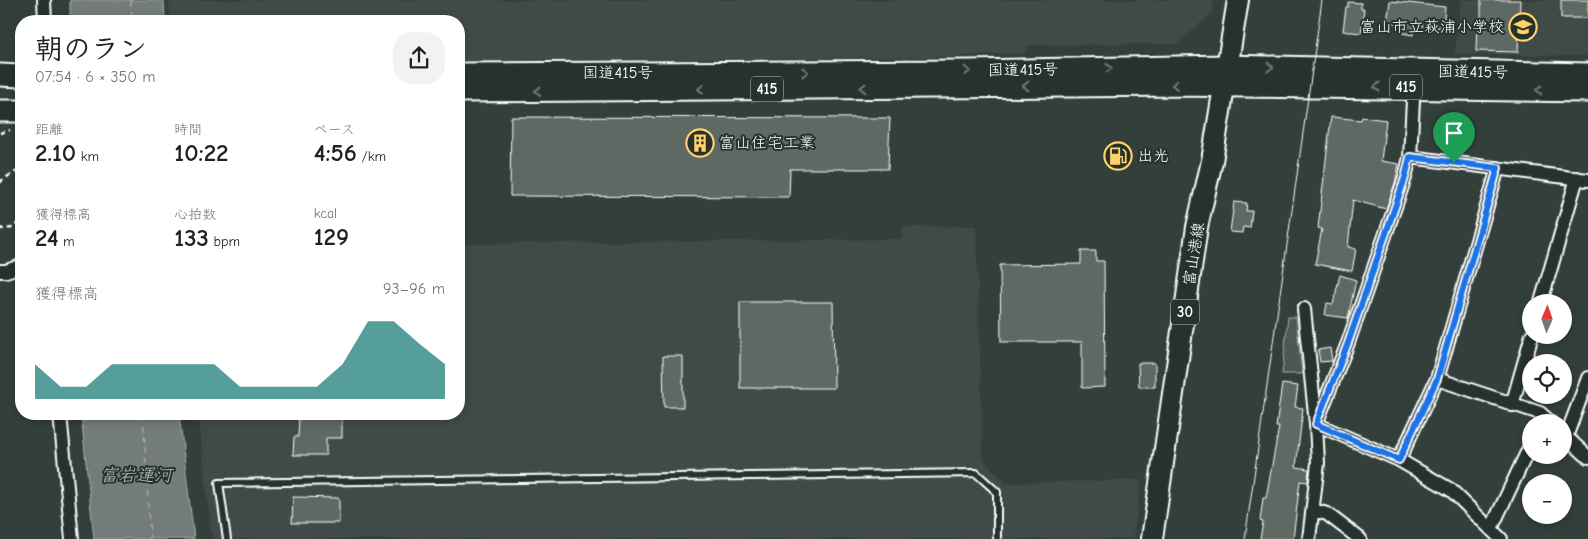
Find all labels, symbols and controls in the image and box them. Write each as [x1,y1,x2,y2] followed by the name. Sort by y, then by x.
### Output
[1508,12,1538,42] school or university icon: 富山市立萩浦小学校
[1360,18,1504,36] place label: 富山市立萩浦小学校
[393,32,445,84] button: share
[35,33,147,65] text: 朝のラン
[987,60,1059,80] street label: 国道415号
[1266,62,1274,72] one-way arrow
[1437,62,1509,82] street label: 国道415号
[1105,63,1113,73] one-way arrow
[583,64,653,82] street label: 国道415号
[964,66,972,76] one-way arrow
[802,67,809,77] one-way arrow
[35,68,156,86] text: 07:54 · 6 × 350 m
[1390,74,1422,100] road number: 415
[751,76,783,102] road number: 415
[1171,80,1178,90] one-way arrow
[1021,81,1029,92] one-way arrow
[1373,82,1380,92] one-way arrow
[859,83,866,93] one-way arrow
[696,84,704,94] one-way arrow
[1535,85,1543,95] one-way arrow
[534,86,542,96] one-way arrow
[1433,112,1475,163] pin
[1440,119,1468,147] icon: arrive
[35,121,63,138] text: 距離
[174,121,202,138] text: 時間
[314,121,355,138] text: ペース
[685,128,715,158] building icon: 富山住宅工業
[719,134,815,152] place label: 富山住宅工業
[35,138,76,167] text: 2.10
[174,138,229,167] text: 10:22
[314,138,357,167] text: 4:56
[1103,141,1133,171] fuel station icon: 出光
[1137,147,1169,165] place label: 出光
[76,148,99,165] text: km
[357,148,386,165] text: /km
[314,205,337,222] text: kcal
[35,206,91,223] text: 獲得標高
[174,206,216,223] text: 心拍数
[1180,221,1208,287] street label: 富山港線
[314,222,349,251] text: 129
[35,223,58,252] text: 24
[174,223,209,252] text: 133
[58,233,75,250] text: m
[209,233,240,250] text: bpm
[383,280,445,298] text: 93–96 m
[35,285,99,303] text: 獲得標高
[1522,294,1572,344] north arrow
[1522,294,1572,524] map controls
[1171,300,1199,324] road number: 30
[1522,354,1572,404] button: locate
[1522,414,1572,464] button: +
[100,465,175,486] water label: 富岩運河
[1522,474,1572,524] button: −

